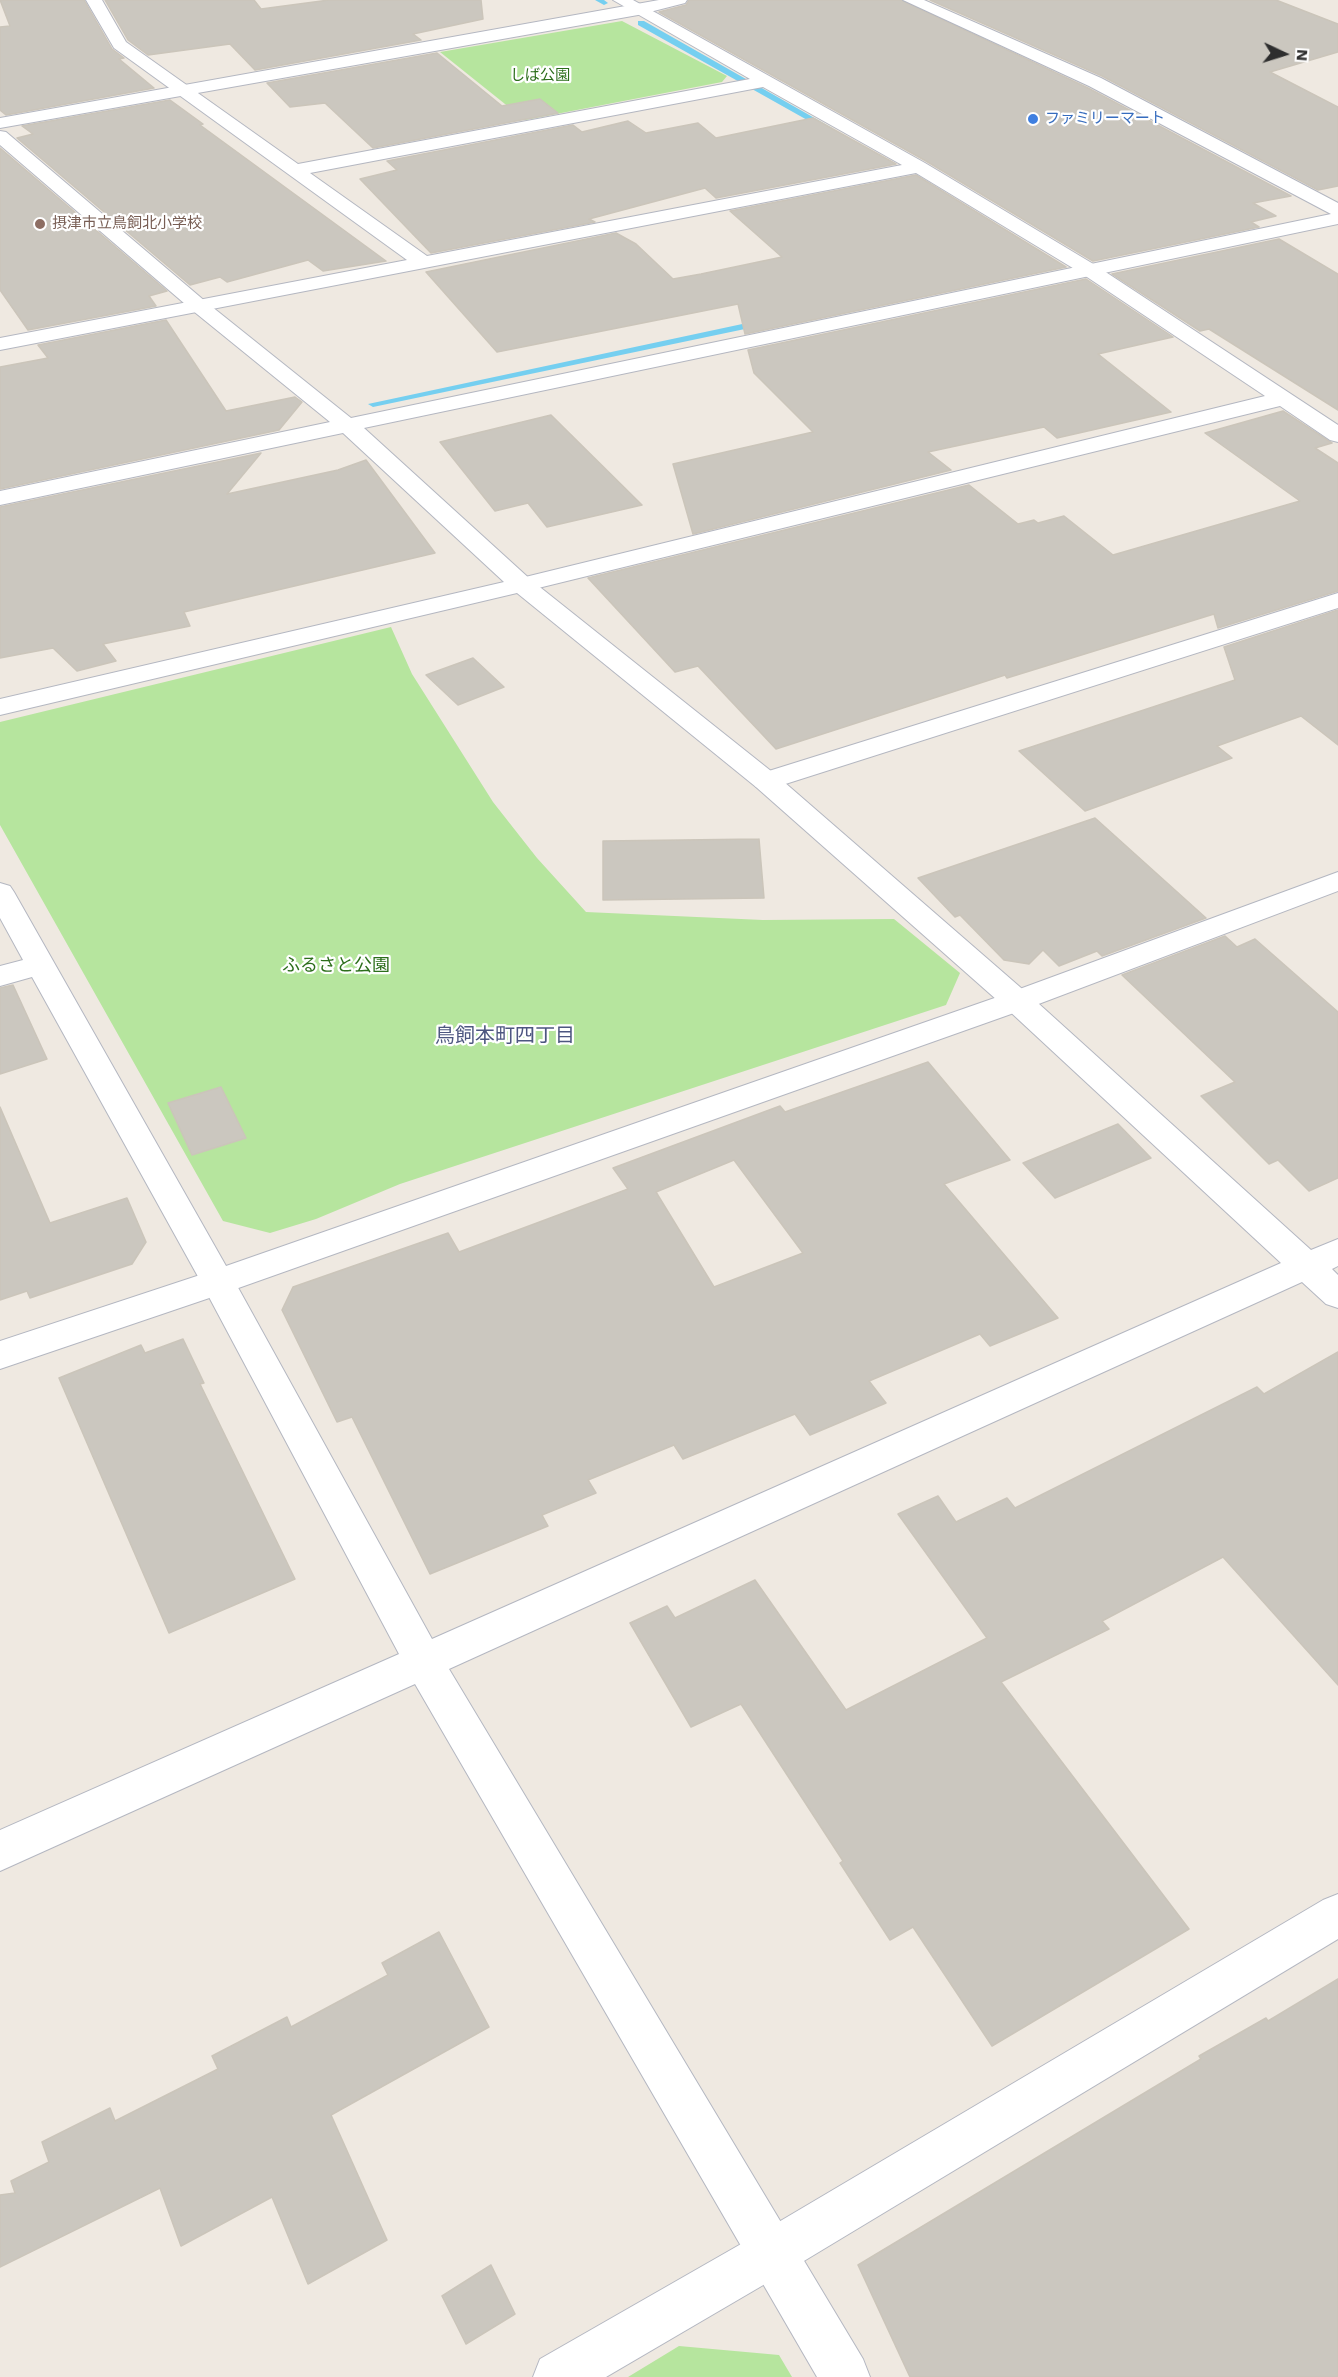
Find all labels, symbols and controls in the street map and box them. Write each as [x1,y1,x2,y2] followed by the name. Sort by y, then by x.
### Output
[1254,24,1314,84] north arrow
[1293,49,1312,62] text: N
[510,67,570,85] park label: しば公園
[1045,110,1165,128] place label: ファミリーマート
[1026,112,1040,126] marker: ファミリーマート
[52,215,202,233] place label: 摂津市立鳥飼北小学校
[33,217,47,231] marker: 摂津市立鳥飼北小学校
[282,955,390,977] park label: ふるさと公園
[435,1024,575,1048] district label: 鳥飼本町四丁目

